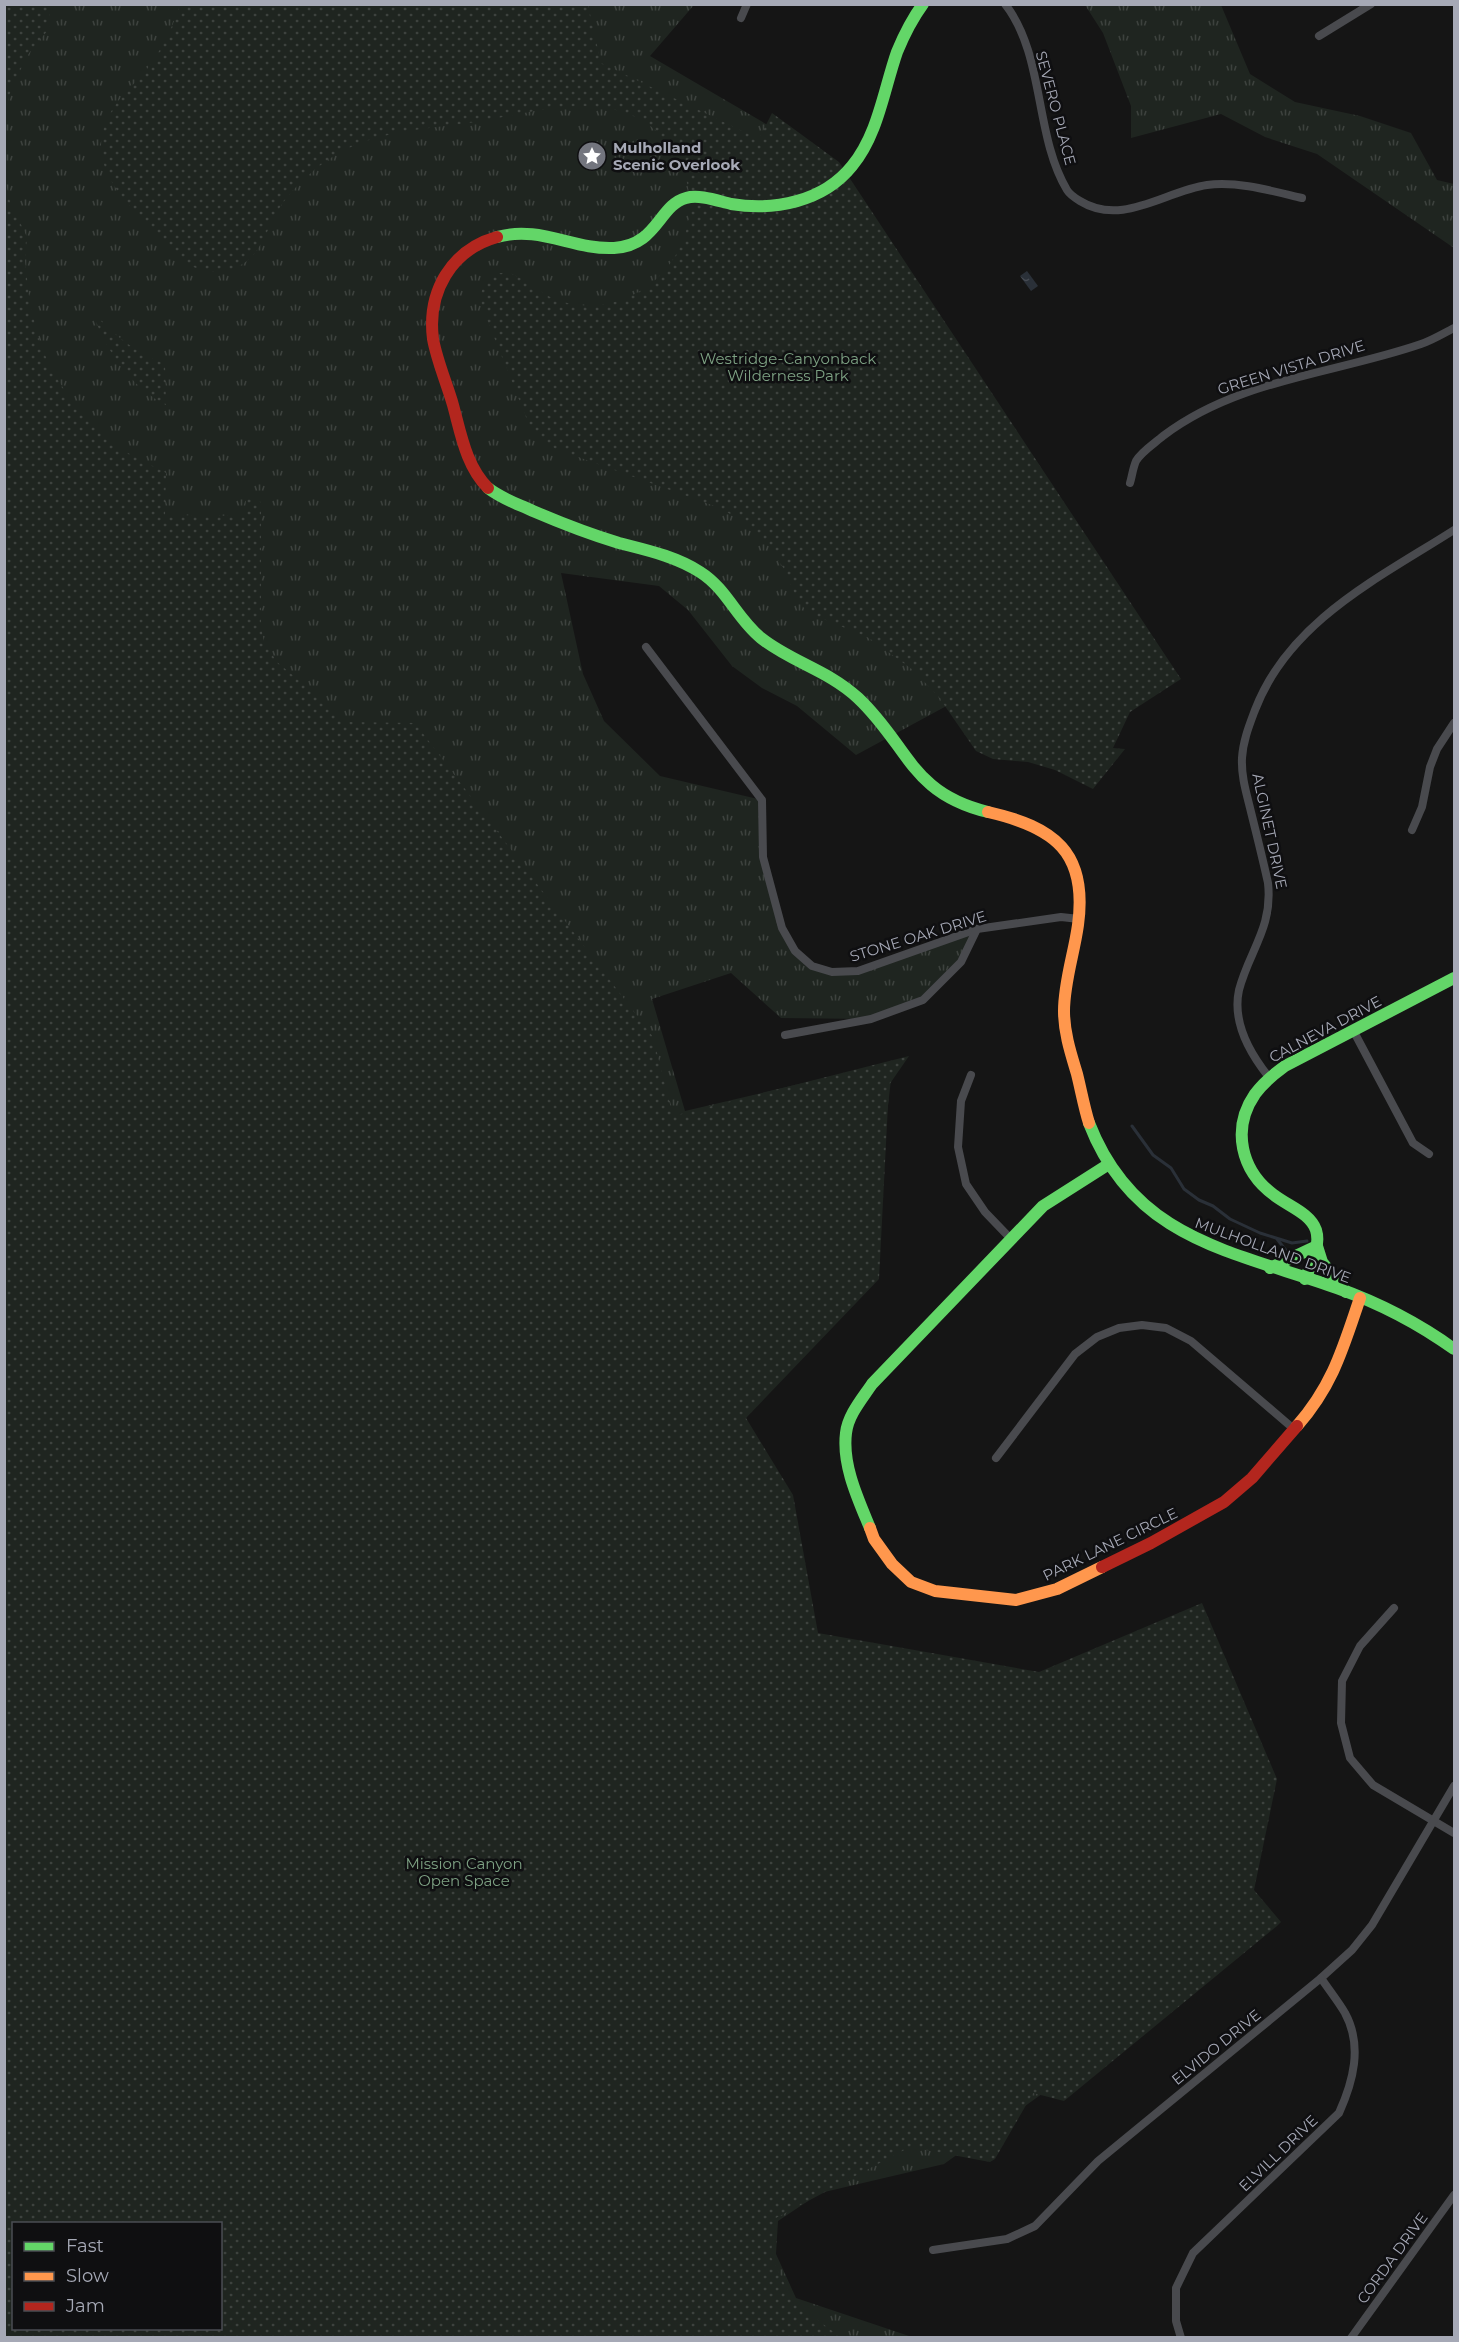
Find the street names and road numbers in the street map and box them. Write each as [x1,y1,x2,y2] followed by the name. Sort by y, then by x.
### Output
[1032,49,1080,167] street label: SEVERO PLACE
[1215,336,1367,398] street label: GREEN VISTA DRIVE
[1248,771,1292,891] street label: ALGINET DRIVE
[847,906,989,966] street label: STONE OAK DRIVE
[1266,991,1384,1067] street label: CALNEVA DRIVE
[1192,1213,1354,1287] street label: MULHOLLAND DRIVE
[1040,1503,1180,1585] street label: PARK LANE CIRCLE
[1167,2005,1265,2089] street label: ELVIDO DRIVE
[1235,2111,1321,2195] street label: ELVILL DRIVE
[1352,2209,1432,2307] street label: CORDA DRIVE

